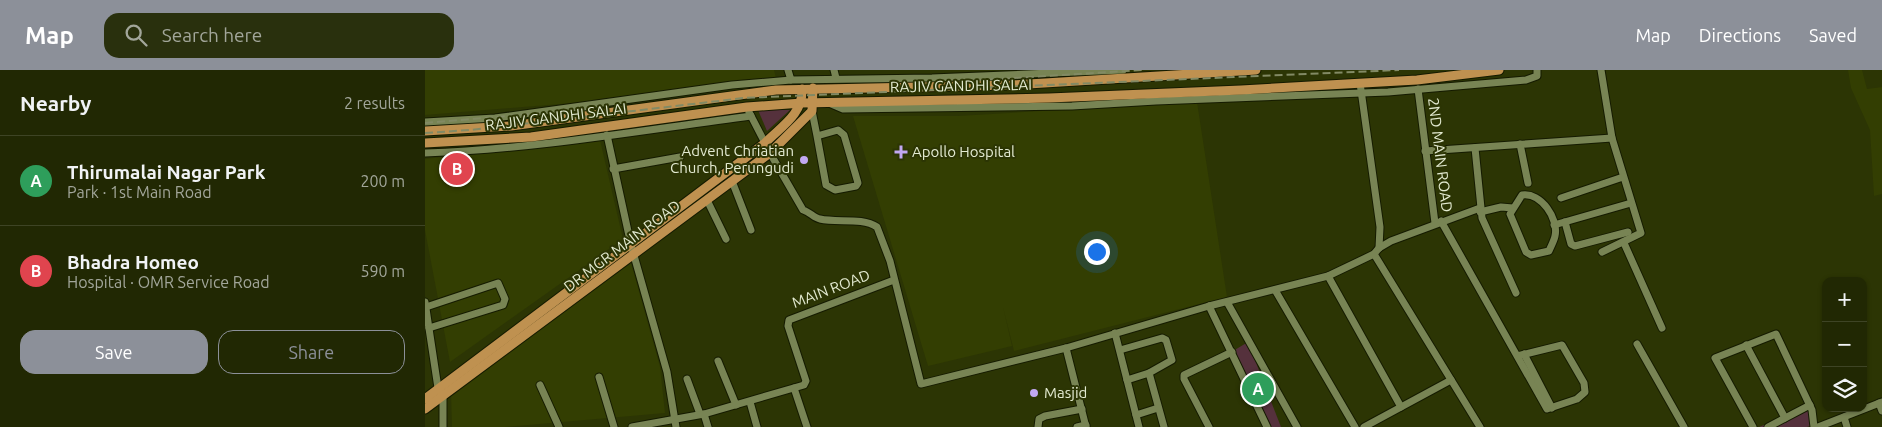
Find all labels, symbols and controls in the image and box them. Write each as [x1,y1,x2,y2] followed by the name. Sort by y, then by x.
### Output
[104,13,454,58] search box
[122,21,150,49] icon: search
[25,22,74,49] text: Map
[162,24,262,46] text: Search here
[1635,25,1671,45] text: Map
[1699,25,1781,45] text: Directions
[1809,25,1857,45] text: Saved
[890,76,1032,95] street label: RAJIV GANDHI SALAI
[20,91,91,115] text: Nearby
[344,94,405,112] text: 2 results
[1425,97,1456,213] street label: 2ND MAIN ROAD
[484,99,628,134] street label: RAJIV GANDHI SALAI
[670,142,794,176] place label: Advent Chriatian Church, Perungudi
[912,143,1015,160] place label: Apollo Hospital
[894,145,908,159] marker: Apollo Hospital
[441,150,473,188] pin: B
[798,154,810,166] marker: Advent Chriatian Church, Perungudi
[67,161,265,183] text: Thirumalai Nagar Park
[30,172,42,190] text: A
[360,172,405,190] text: 200 m
[67,183,212,201] text: Park · 1st Main Road
[560,196,683,295] street label: DR MGR MAIN ROAD
[1084,239,1110,265] your location
[67,251,199,273] text: Bhadra Homeo
[31,262,41,280] text: B
[360,262,405,280] text: 590 m
[790,266,872,311] street label: MAIN ROAD
[67,273,270,291] text: Hospital · OMR Service Road
[1822,277,1867,412] map controls
[1822,277,1867,322] button: +
[1822,322,1867,367] button: −
[20,330,208,374] button: Save
[218,330,405,374] button: Share
[1822,367,1867,412] button: layers
[1242,370,1274,408] pin: A
[1044,384,1087,401] place label: Masjid
[1028,387,1040,399] marker: Masjid

